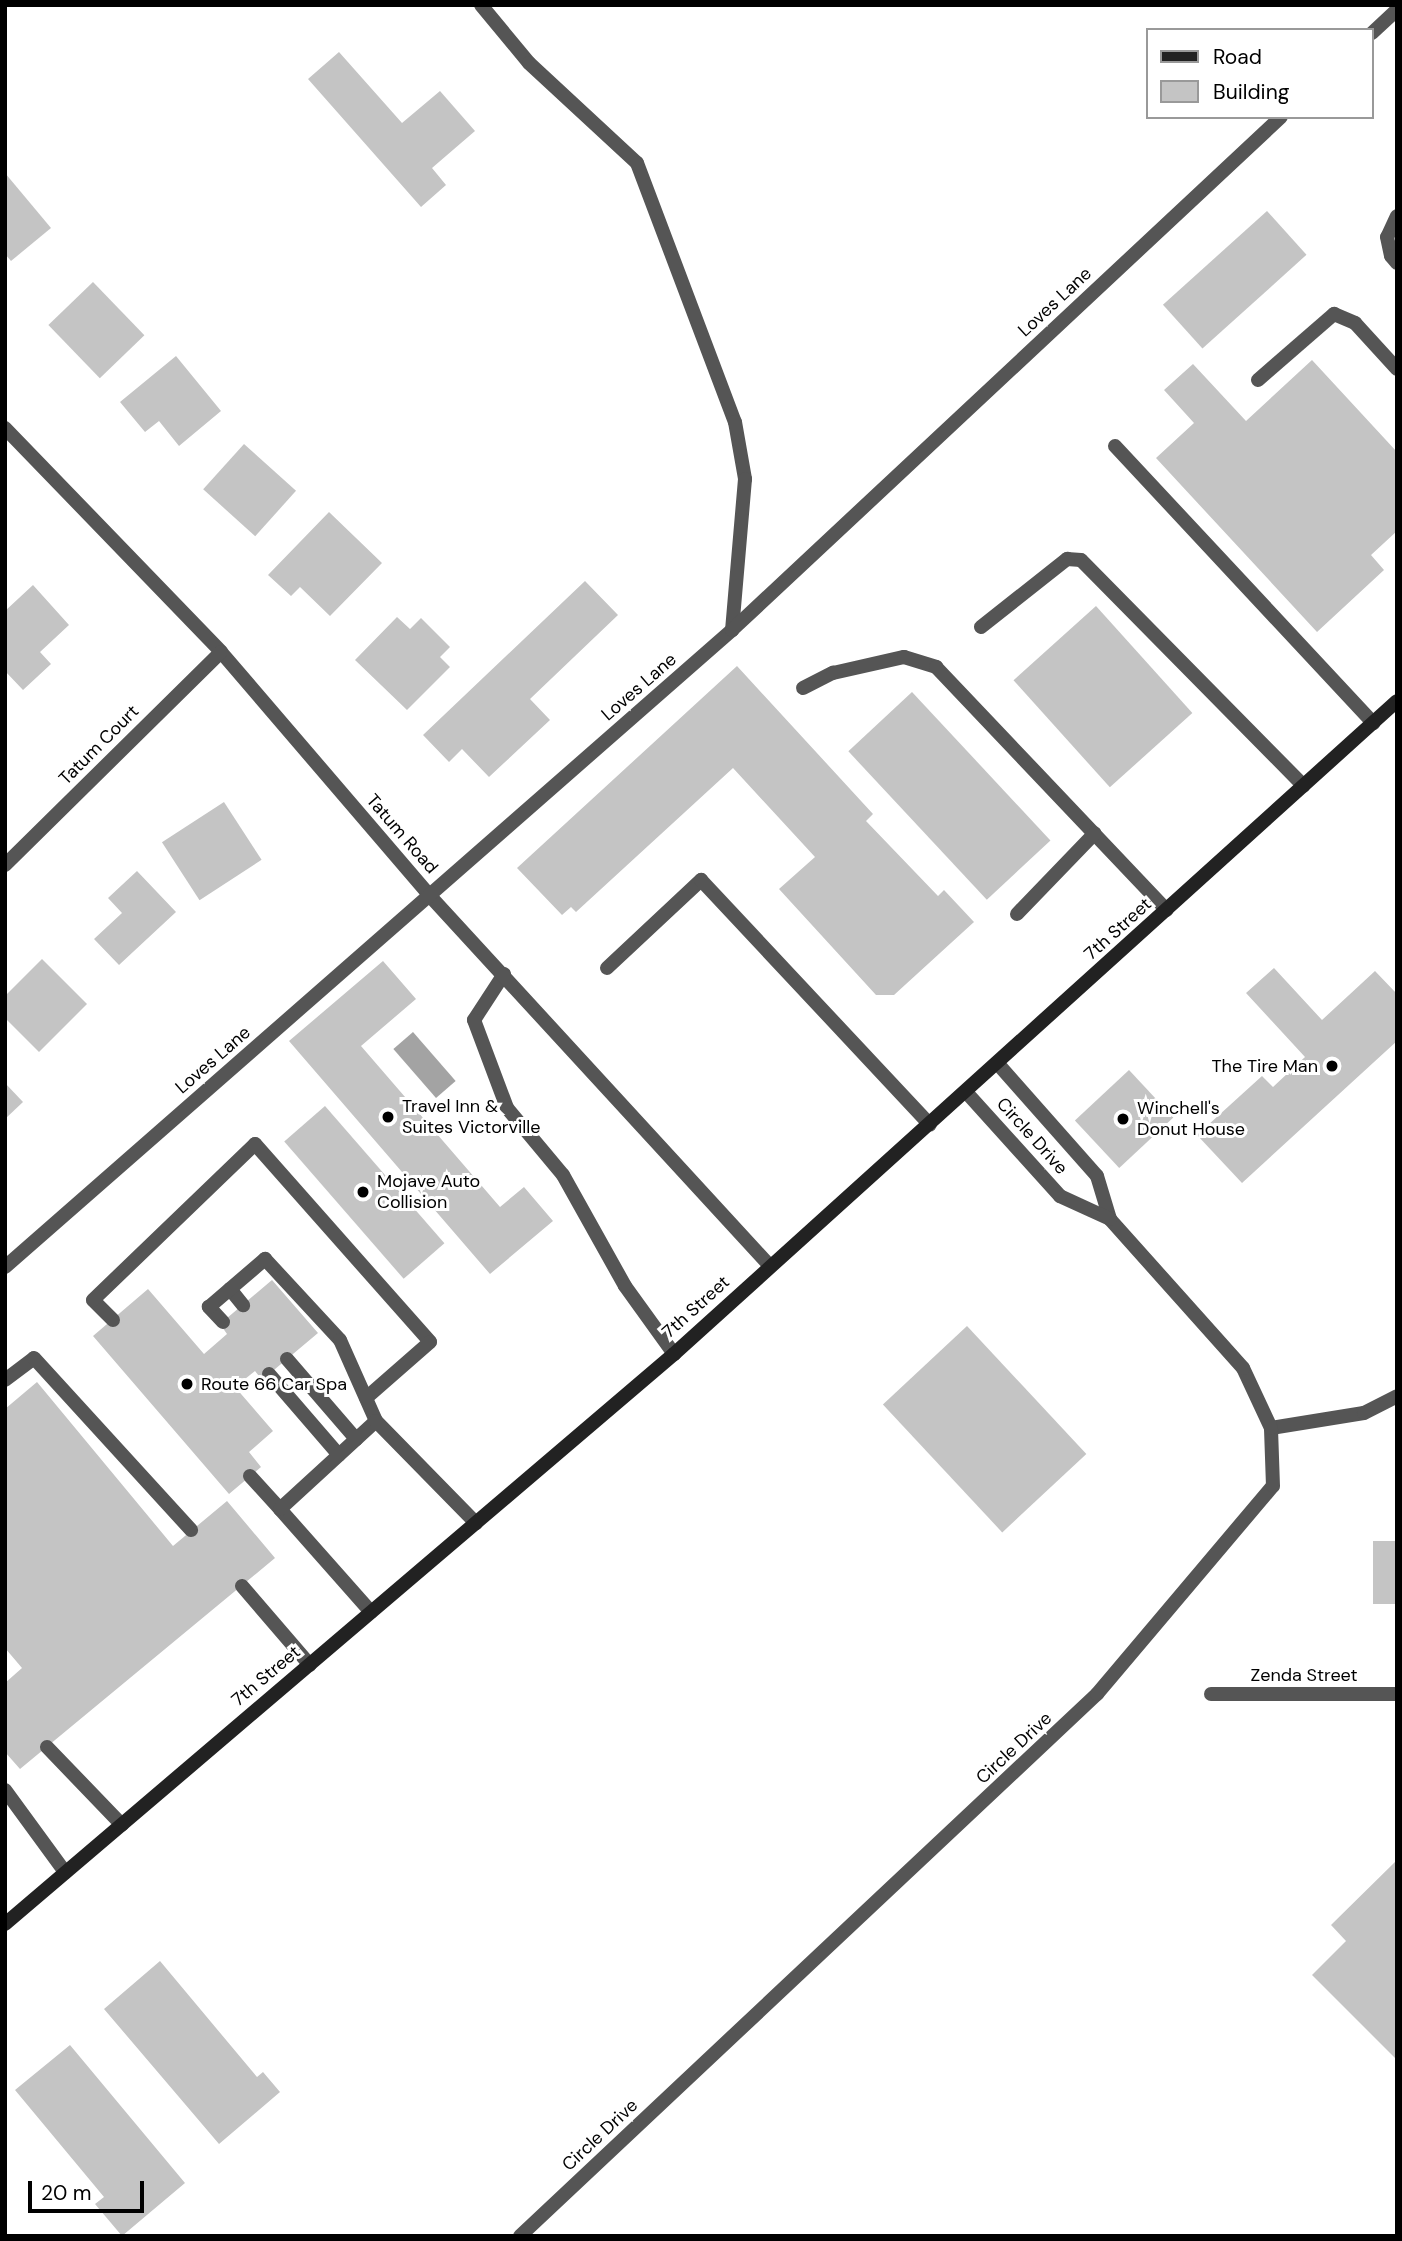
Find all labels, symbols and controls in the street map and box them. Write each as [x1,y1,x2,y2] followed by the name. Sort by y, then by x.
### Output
[1146,28,1374,119] legend
[1213,43,1262,71] text: Road
[1213,78,1289,106] text: Building
[1014,263,1096,341] street label: Loves Lane
[597,649,681,725] street label: Loves Lane
[55,701,143,789] street label: Tatum Court
[362,790,442,878] street label: Tatum Road
[1080,893,1156,965] street label: 7th Street
[171,1022,255,1098] street label: Loves Lane
[1212,1055,1318,1077] place label: The Tire Man
[1324,1058,1340,1074] marker: The Tire Man
[992,1093,1072,1179] street label: Circle Drive
[402,1096,541,1138] place label: Travel Inn & Suites Victorville
[1137,1098,1245,1140] place label: Winchell's Donut House
[380,1109,396,1125] marker: Travel Inn & Suites Victorville
[1115,1111,1131,1127] marker: Winchell's Donut House
[377,1171,480,1214] place label: Mojave Auto Collision
[355,1184,371,1200] marker: Mojave Auto Collision
[658,1271,734,1343] street label: 7th Street
[201,1373,347,1395] place label: Route 66 Car Spa
[179,1376,195,1392] marker: Route 66 Car Spa
[227,1641,305,1711] street label: 7th Street
[1250,1664,1358,1686] street label: Zenda Street
[972,1708,1056,1788] street label: Circle Drive
[558,2095,642,2175] street label: Circle Drive
[32,2168,147,2212] scale bar
[41,2179,92,2207] text: 20 m

